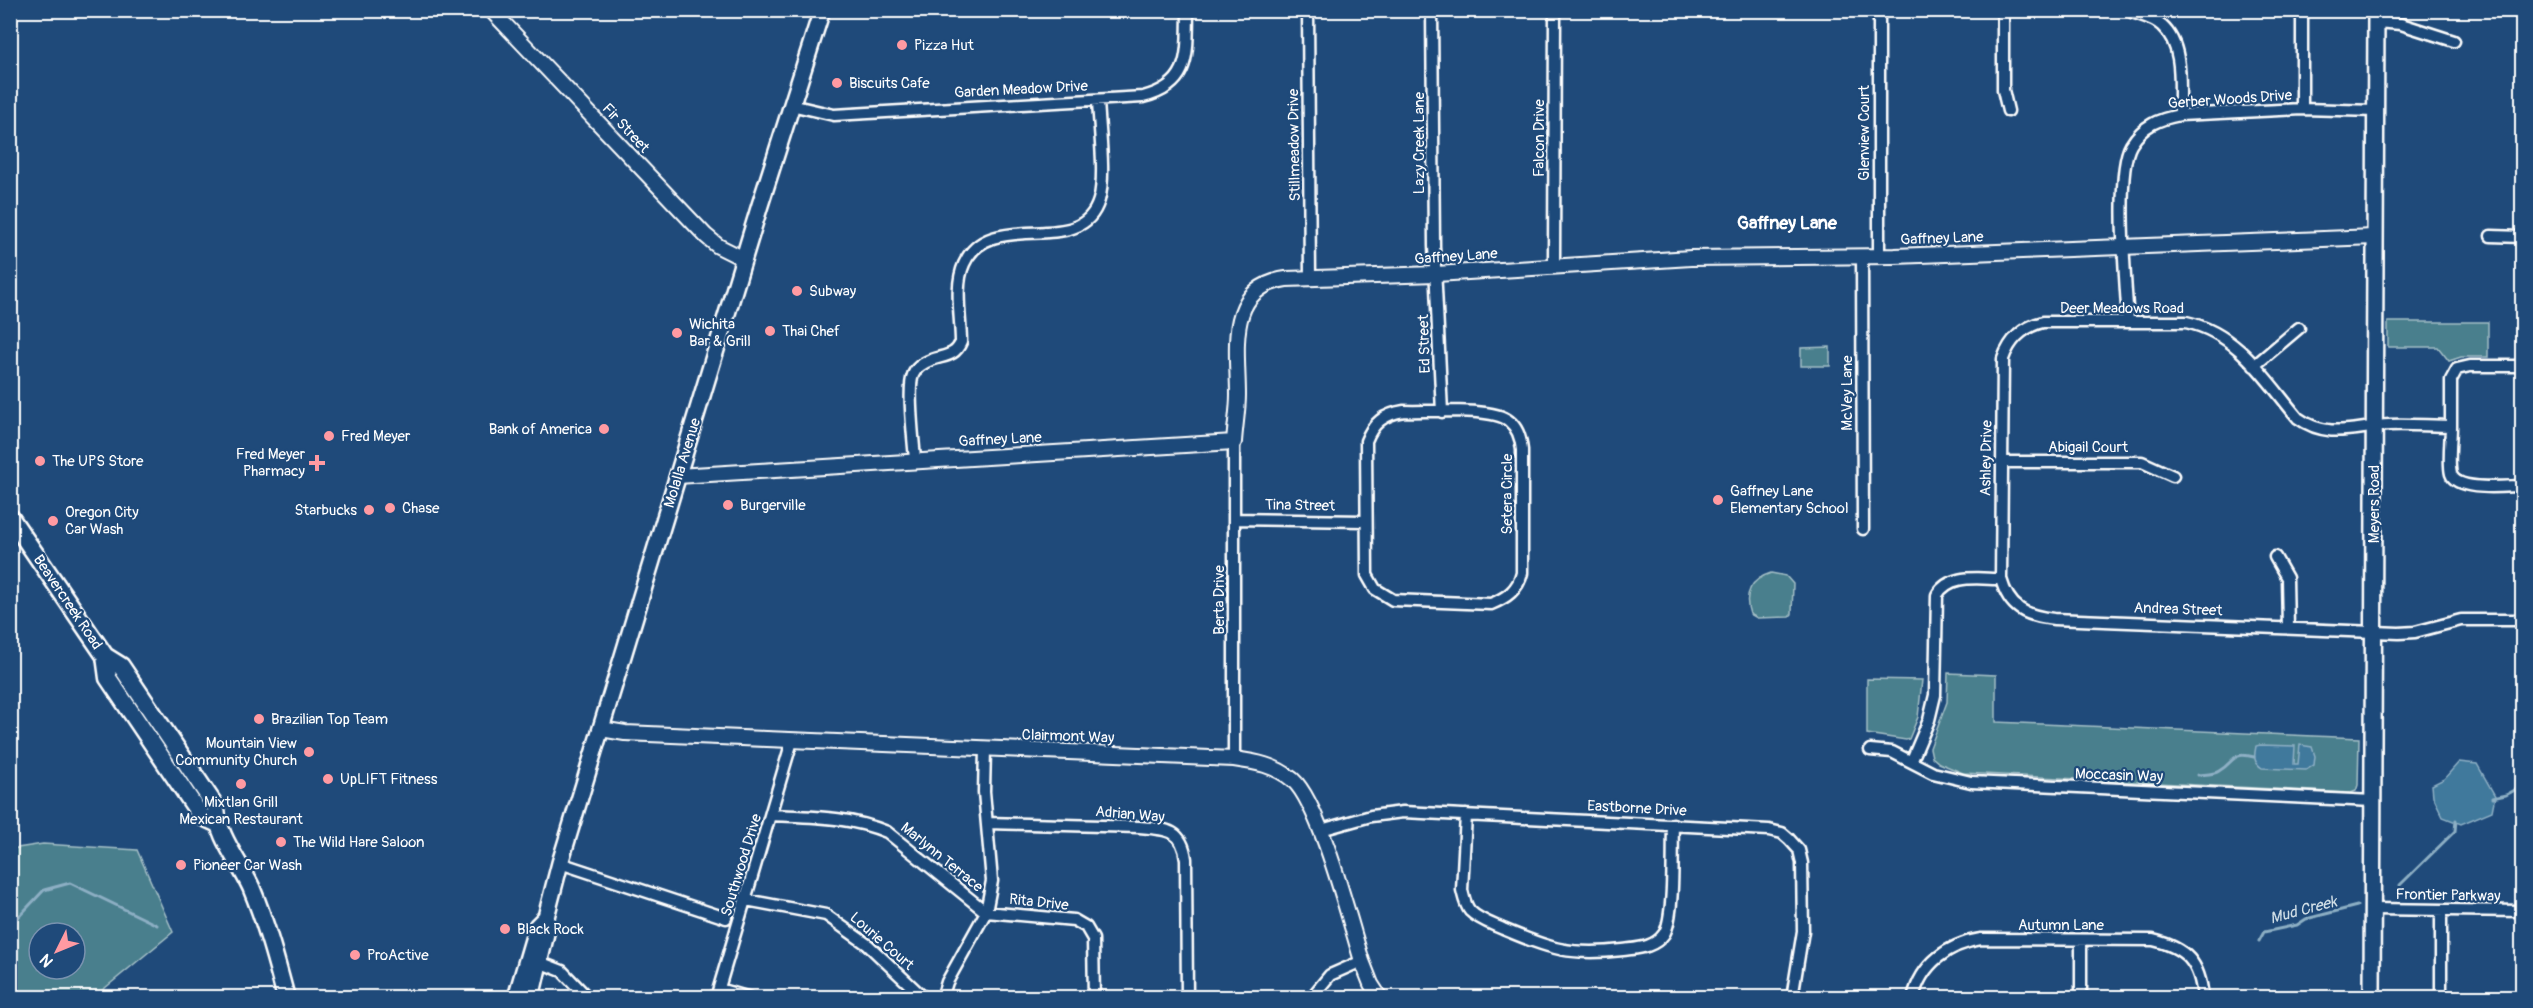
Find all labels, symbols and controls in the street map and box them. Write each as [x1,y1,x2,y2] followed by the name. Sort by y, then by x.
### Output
[914,36,975,55] place label: Pizza Hut
[895,38,909,52] marker: Pizza Hut
[849,74,930,93] place label: Biscuits Cafe
[830,76,844,90] marker: Biscuits Cafe
[954,76,1089,102] street label: Garden Meadow Drive
[1855,84,1874,181] street label: Glenview Court
[2167,86,2293,113] street label: Gerber Woods Drive
[1284,88,1305,201] street label: Stillmeadow Drive
[1410,91,1429,194] street label: Lazy Creek Lane
[1530,98,1549,177] street label: Falcon Drive
[598,100,654,158] street label: Fir Street
[1737,212,1838,235] district label: Gaffney Lane
[1900,228,1984,249] street label: Gaffney Lane
[1414,244,1499,269] street label: Gaffney Lane
[809,282,857,301] place label: Subway
[790,284,804,298] marker: Subway
[2060,299,2184,318] street label: Deer Meadows Road
[1414,313,1435,374] street label: Ed Street
[689,315,751,351] place label: Wichita Bar & Grill
[782,322,840,341] place label: Thai Chef
[763,324,777,338] marker: Thai Chef
[670,326,684,340] marker: Wichita Bar & Grill
[1838,355,1857,431] street label: McVey Lane
[660,415,705,510] street label: Molalla Avenue
[1976,419,1997,496] street label: Ashley Drive
[489,420,592,439] place label: Bank of America
[597,422,611,436] marker: Bank of America
[341,427,411,446] place label: Fred Meyer
[958,428,1043,451] street label: Gaffney Lane
[322,429,336,443] marker: Fred Meyer
[2048,438,2129,457] street label: Abigail Court
[236,445,306,481] place label: Fred Meyer Pharmacy
[52,452,144,471] place label: The UPS Store
[1498,453,1517,535] street label: Setera Circle
[33,454,47,468] marker: The UPS Store
[310,456,324,470] marker: Fred Meyer Pharmacy
[2365,465,2384,543] street label: Meyers Road
[1730,482,1849,518] place label: Gaffney Lane Elementary School
[1711,493,1725,507] marker: Gaffney Lane Elementary School
[1265,495,1336,516] street label: Tina Street
[740,496,806,515] place label: Burgerville
[721,498,735,512] marker: Burgerville
[402,499,440,518] place label: Chase
[294,501,357,520] place label: Starbucks
[383,501,397,515] marker: Chase
[65,503,139,539] place label: Oregon City Car Wash
[362,503,376,517] marker: Starbucks
[46,514,60,528] marker: Oregon City Car Wash
[29,551,106,653] street label: Beavercreek Road
[1210,565,1229,635] street label: Berta Drive
[2133,598,2224,621] street label: Andrea Street
[271,710,388,729] place label: Brazilian Top Team
[252,712,266,726] marker: Brazilian Top Team
[1021,725,1115,748] street label: Clairmont Way
[175,734,297,770] place label: Mountain View Community Church
[302,745,316,759] marker: Mountain View Community Church
[2075,764,2164,787] street label: Moccasin Way
[340,770,438,789] place label: UpLIFT Fitness
[321,772,335,786] marker: UpLIFT Fitness
[234,777,248,791] marker: Mixtlan Grill Mexican Restaurant
[179,793,304,829] place label: Mixtlan Grill Mexican Restaurant
[1587,796,1688,821] street label: Eastborne Drive
[1094,802,1166,827] street label: Adrian Way
[717,811,766,919] street label: Southwood Drive
[897,818,987,897] street label: Marlynn Terrace
[293,833,425,852] place label: The Wild Hare Saloon
[274,835,288,849] marker: The Wild Hare Saloon
[193,856,302,875] place label: Pioneer Car Wash
[174,858,188,872] marker: Pioneer Car Wash
[2395,885,2501,906] street label: Frontier Parkway
[1008,890,1070,915] street label: Rita Drive
[2268,891,2340,929] water label: Mud Creek
[846,908,918,975] street label: Lourie Court
[2018,916,2104,935] street label: Autumn Lane
[517,920,585,939] place label: Black Rock
[27,921,87,981] north arrow
[498,922,512,936] marker: Black Rock
[367,946,429,965] place label: ProActive
[348,948,362,962] marker: ProActive
[36,950,58,971] text: N

